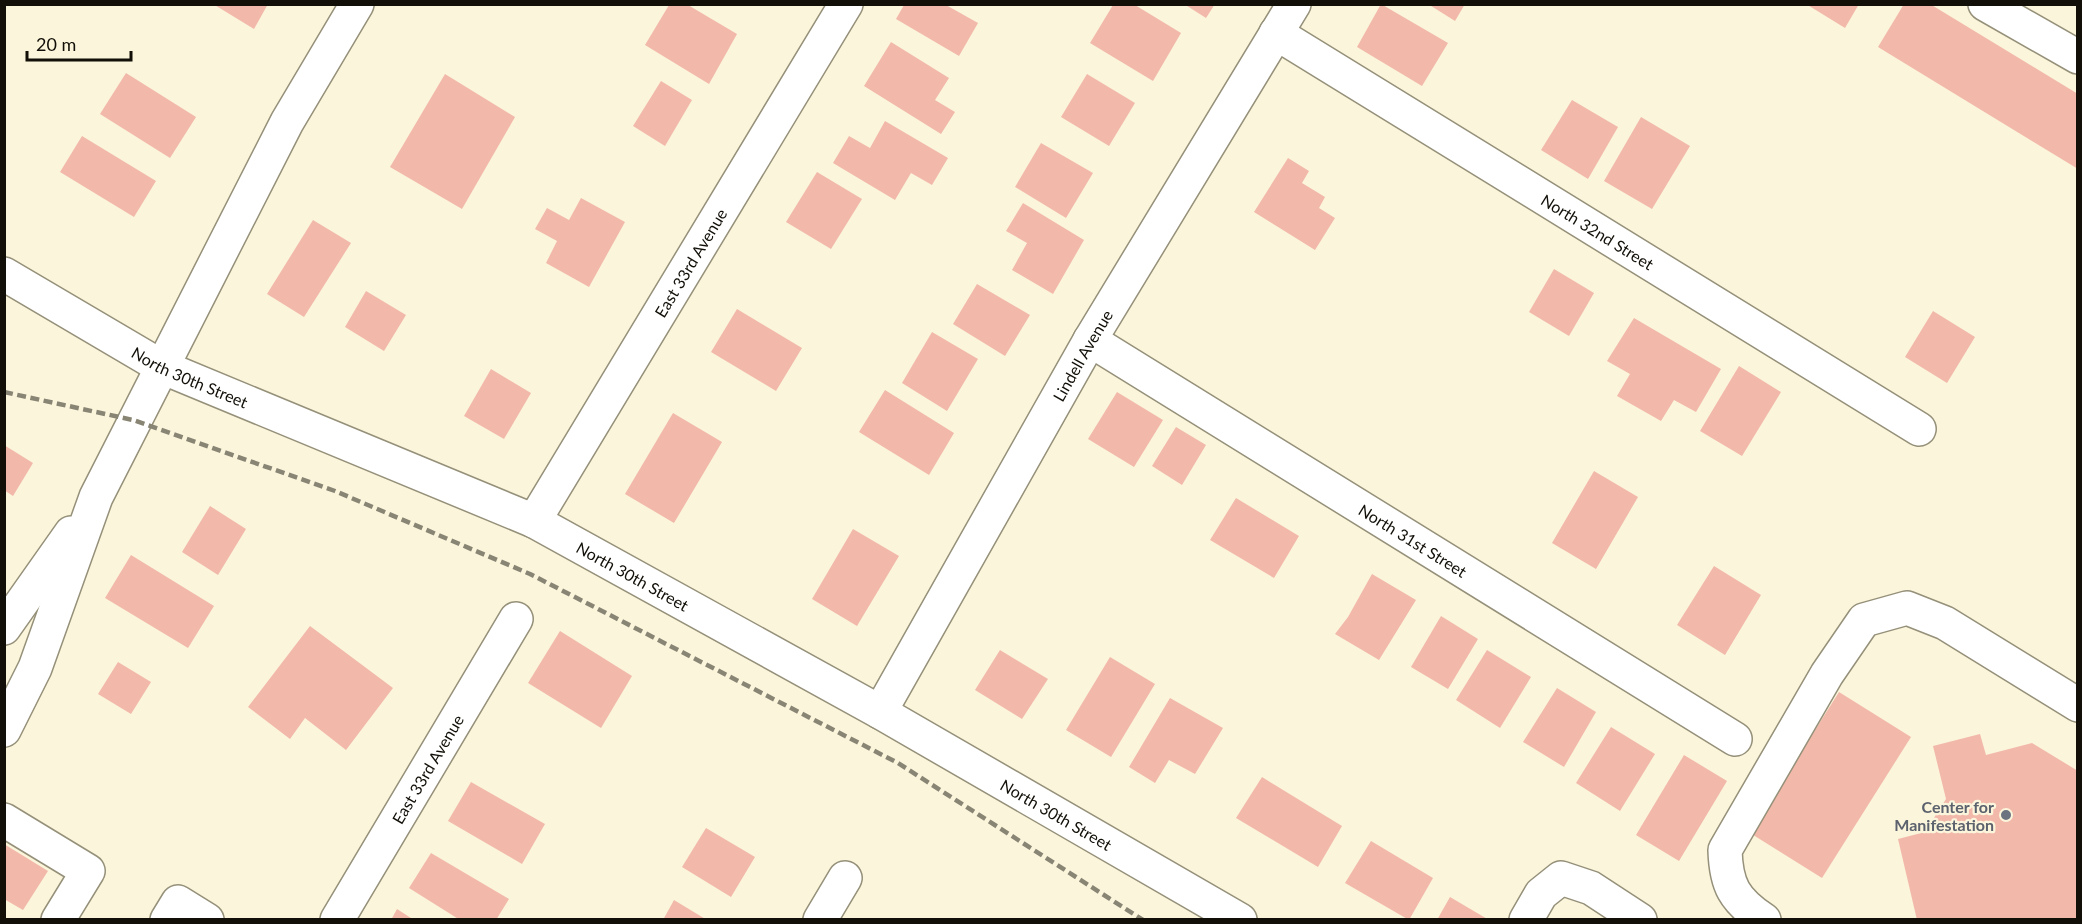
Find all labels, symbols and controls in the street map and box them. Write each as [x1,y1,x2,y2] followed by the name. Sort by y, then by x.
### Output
[27,24,130,62] scale bar
[36,33,76,55] text: 20 m
[1538,189,1658,273] street label: North 32nd Street
[650,205,730,320] street label: East 33rd Avenue
[1048,306,1116,404] street label: Lindell Avenue
[129,342,251,411] street label: North 30th Street
[1356,499,1471,581] street label: North 31st Street
[574,537,693,614] street label: North 30th Street
[387,711,467,827] street label: East 33rd Avenue
[998,774,1116,854] street label: North 30th Street
[1894,797,1994,834] place label: Center for Manifestation
[1999,808,2013,822] marker: Center for Manifestation

